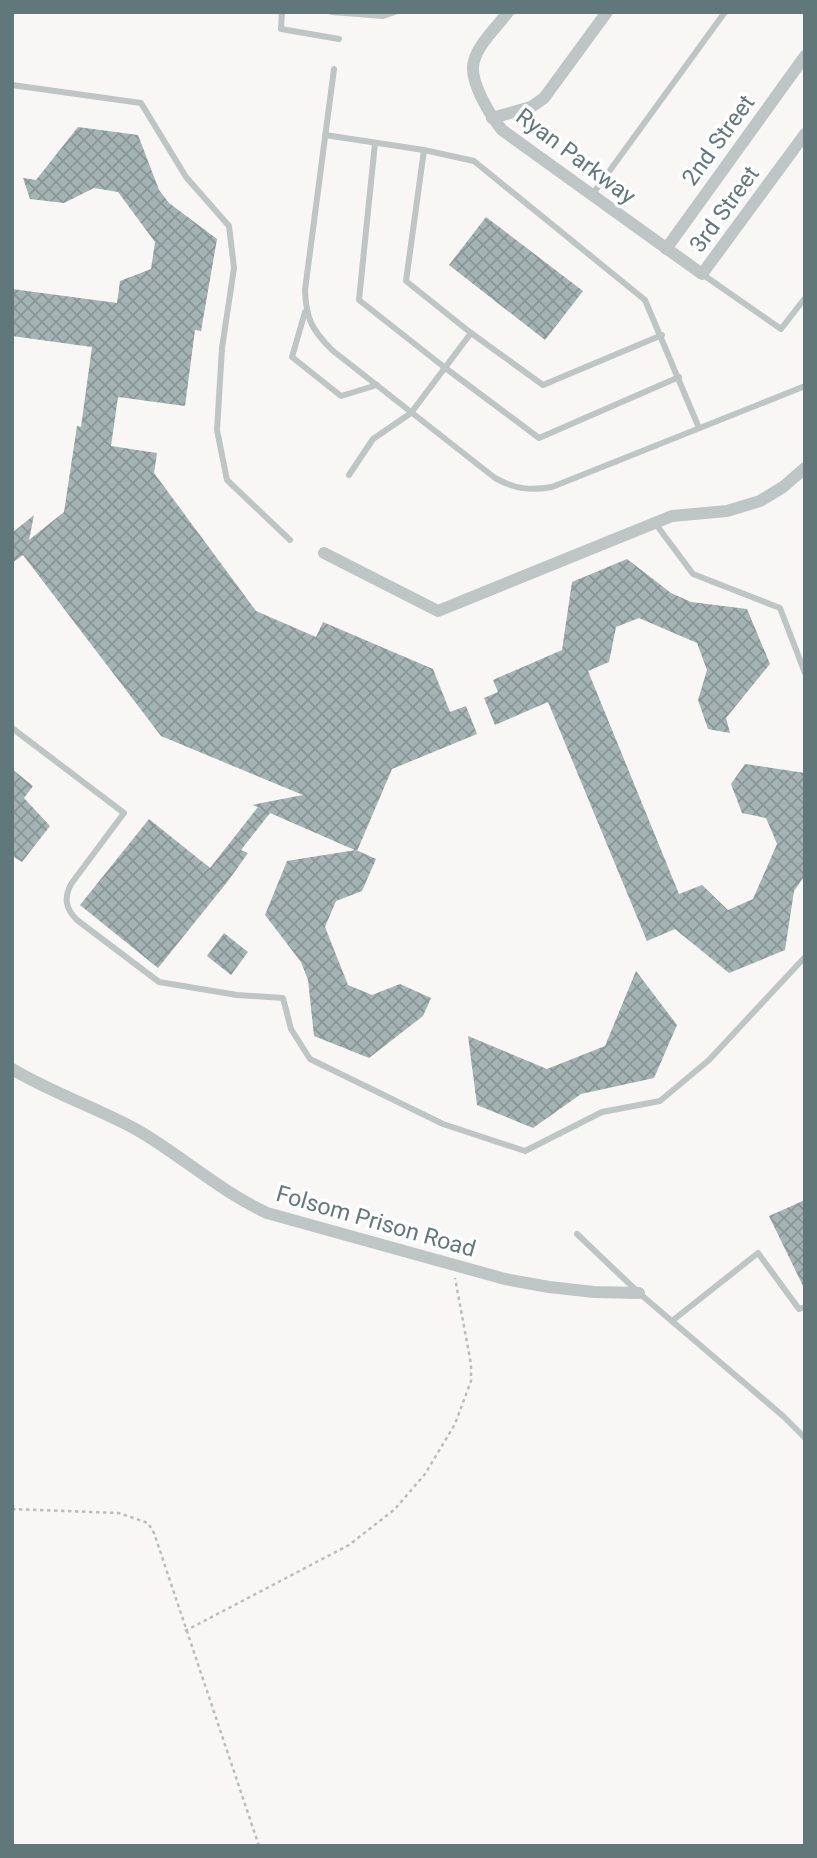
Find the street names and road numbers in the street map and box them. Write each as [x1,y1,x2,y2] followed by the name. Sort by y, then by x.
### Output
[677,90,760,191] street label: 2nd Street
[511,103,641,210] street label: Ryan Parkway
[684,161,765,258] street label: 3rd Street
[273,1180,479,1263] street label: Folsom Prison Road

